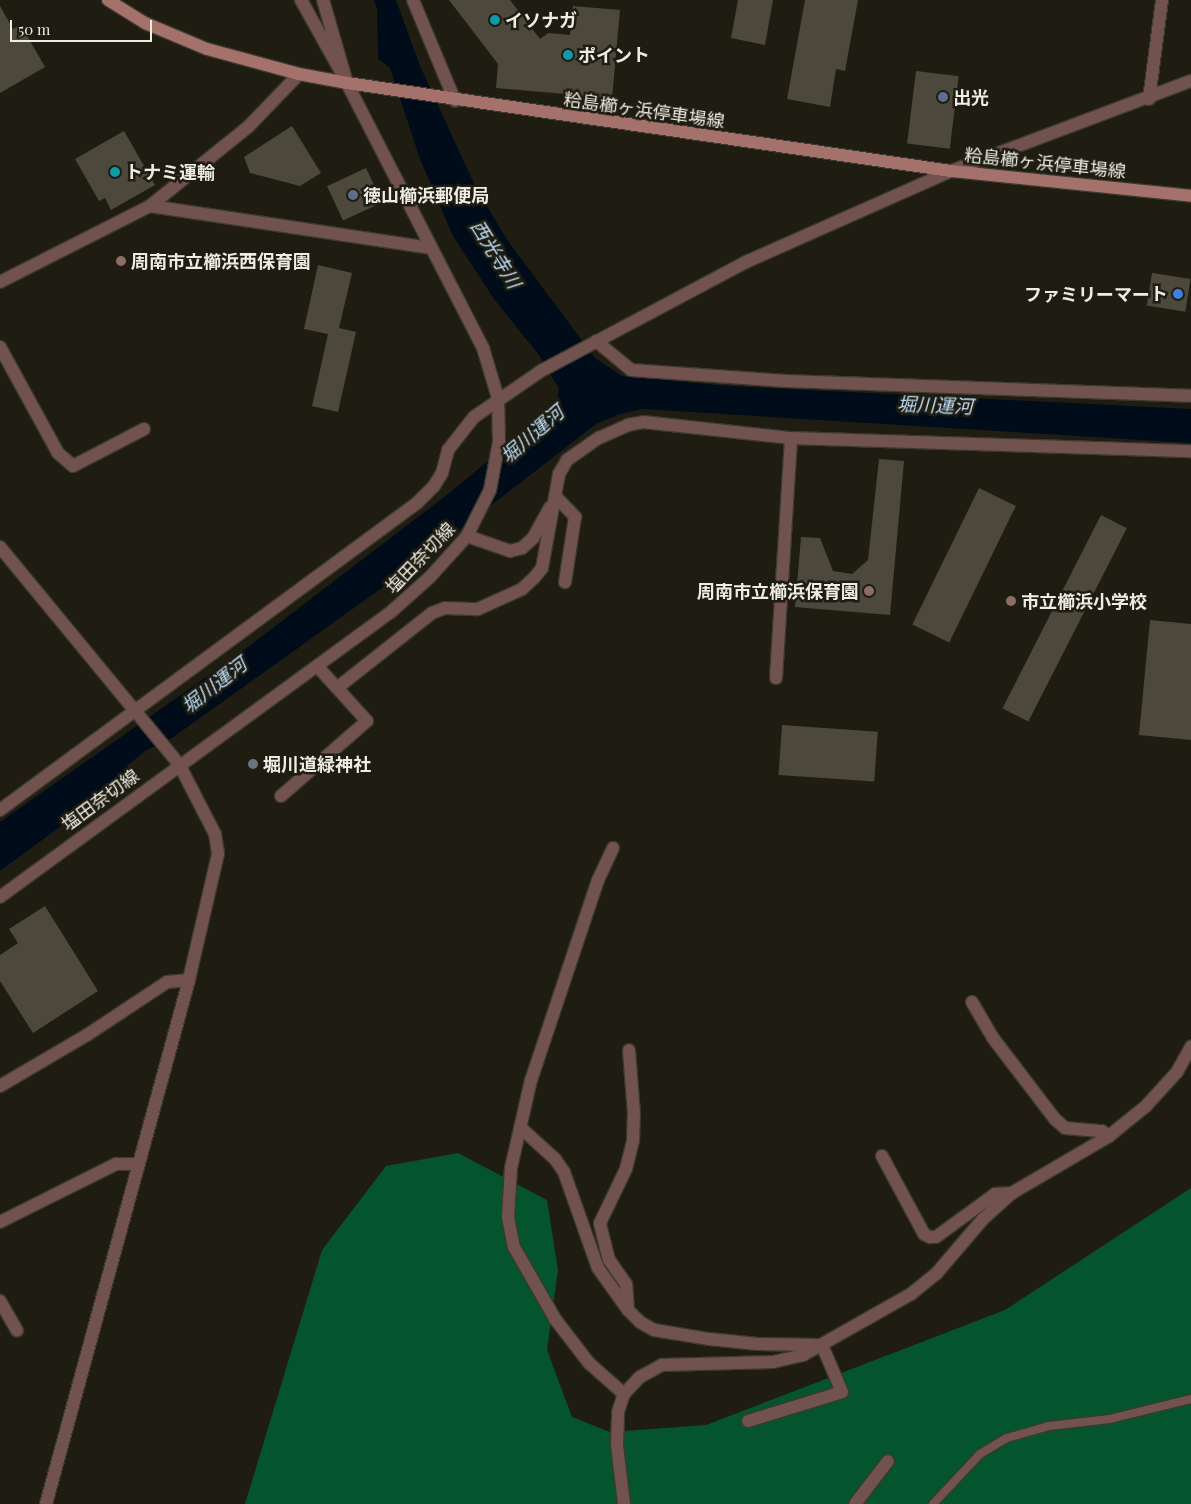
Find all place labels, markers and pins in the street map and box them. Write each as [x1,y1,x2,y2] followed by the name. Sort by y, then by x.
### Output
[505,9,577,31] place label: イソナガ
[489,14,501,26] marker: イソナガ
[578,44,650,66] place label: ポイント
[562,49,574,61] marker: ポイント
[953,86,989,108] place label: 出光
[937,91,949,103] marker: 出光
[125,161,215,183] place label: トナミ運輸
[109,166,121,178] marker: トナミ運輸
[363,184,489,206] place label: 徳山櫛浜郵便局
[347,189,359,201] marker: 徳山櫛浜郵便局
[131,250,311,272] place label: 周南市立櫛浜西保育園
[115,255,127,267] marker: 周南市立櫛浜西保育園
[1024,283,1168,305] place label: ファミリーマート
[1172,288,1184,300] marker: ファミリーマート
[697,580,859,602] place label: 周南市立櫛浜保育園
[863,585,875,597] marker: 周南市立櫛浜保育園
[1021,590,1147,612] place label: 市立櫛浜小学校
[1005,595,1017,607] marker: 市立櫛浜小学校
[263,753,371,775] place label: 堀川道緑神社
[247,758,259,770] marker: 堀川道緑神社

